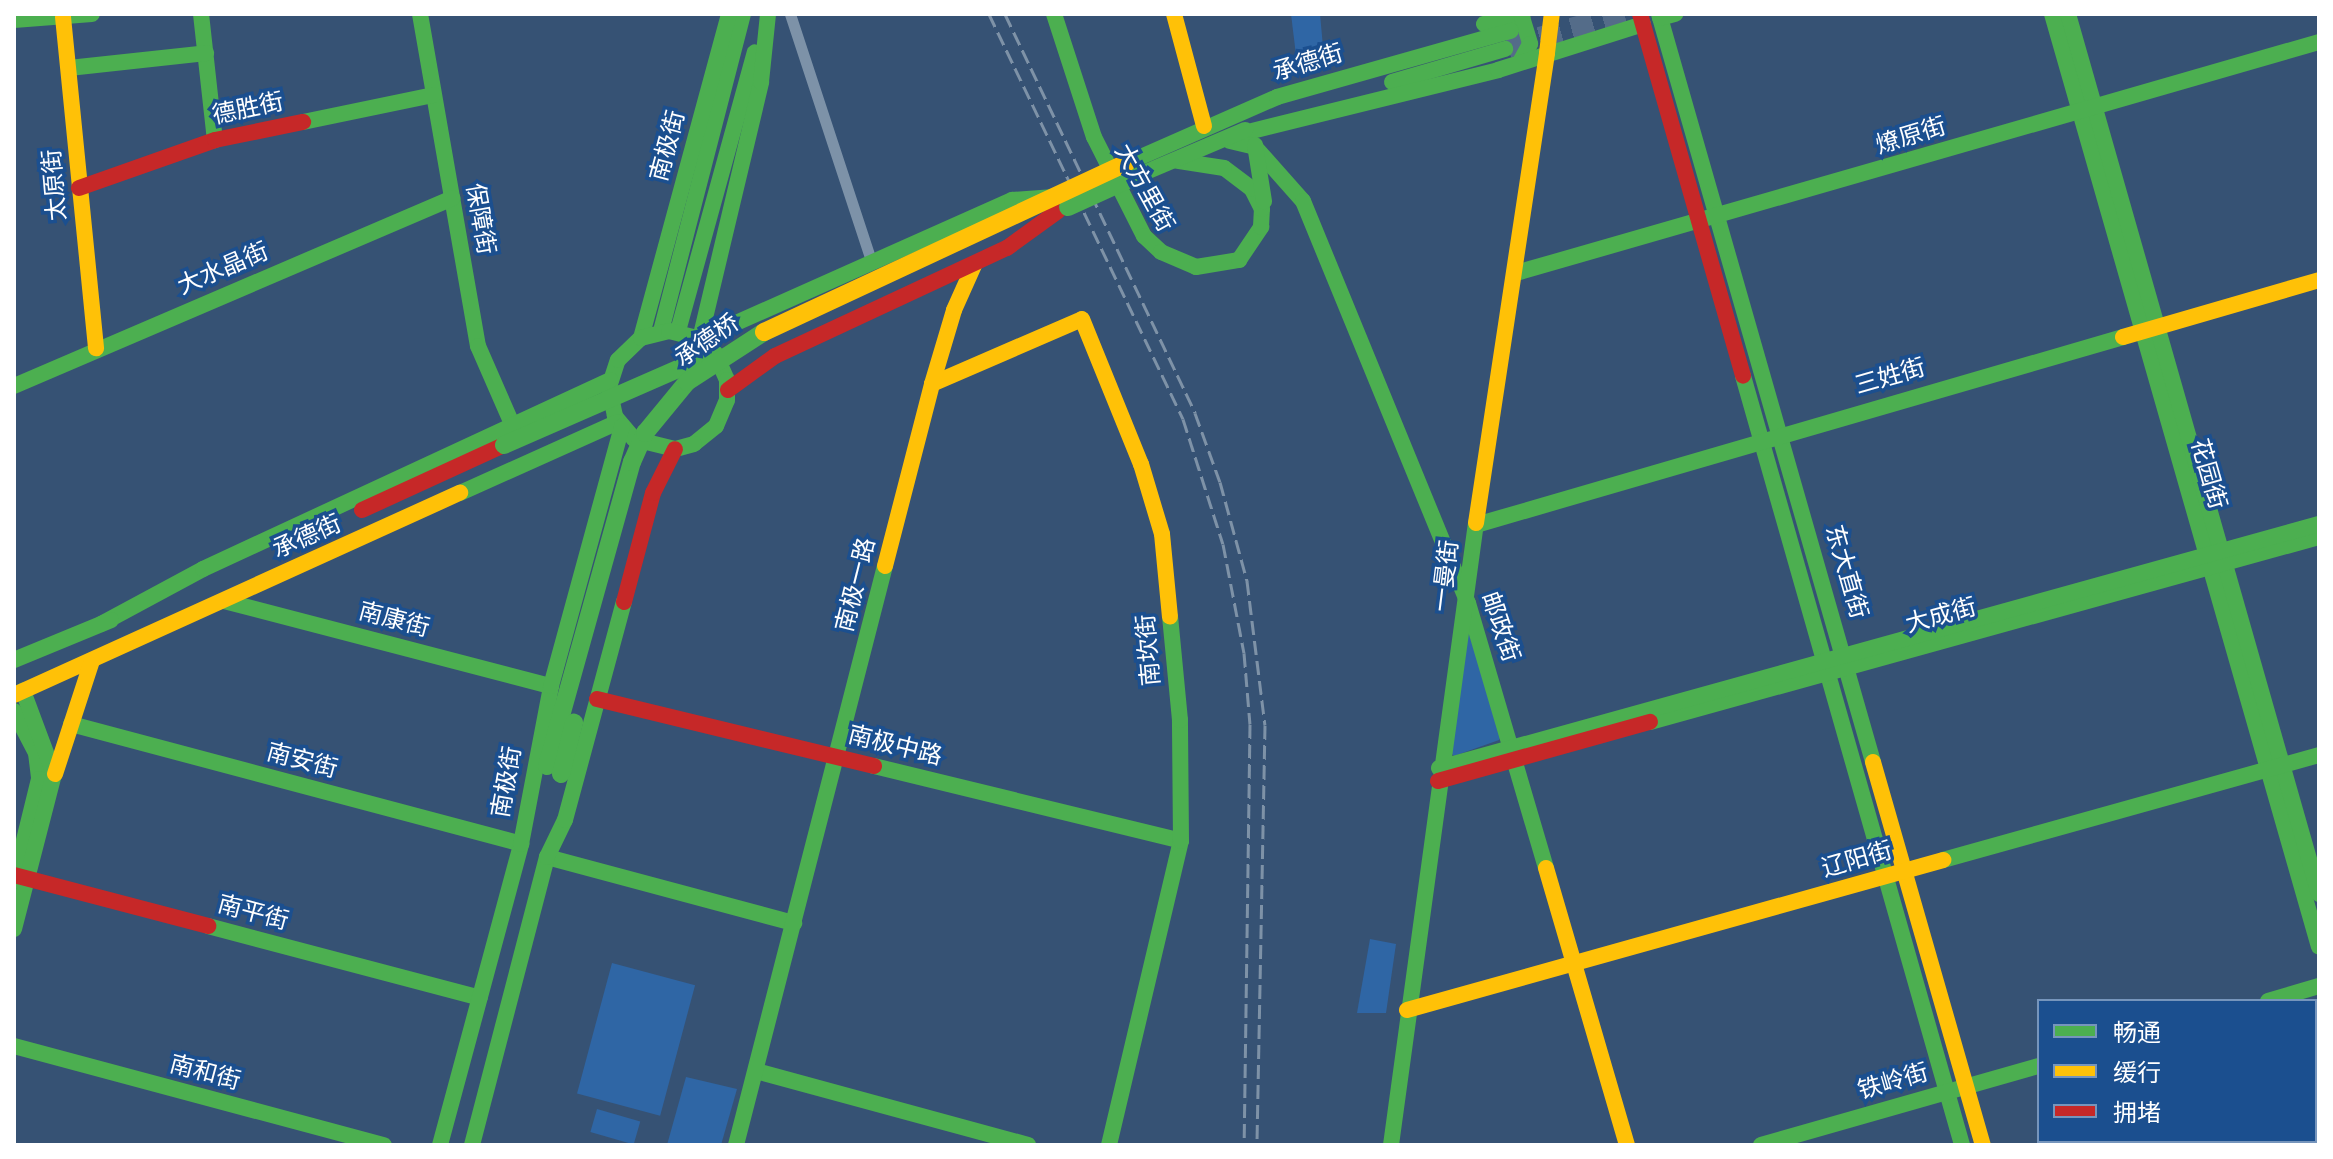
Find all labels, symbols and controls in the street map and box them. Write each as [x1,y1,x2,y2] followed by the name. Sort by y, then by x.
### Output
[1269,39,1347,87] street label: 承德街
[210,87,286,131] street label: 德胜街
[645,107,691,185] street label: 南极街
[1872,112,1950,160] street label: 燎原街
[1108,139,1180,237] street label: 大方里街
[38,148,72,222] street label: 太原街
[460,181,500,257] street label: 保障街
[173,237,273,301] street label: 大水晶街
[669,309,745,373] street label: 承德桥
[1851,353,1929,401] street label: 三姓街
[2184,435,2232,513] street label: 花园街
[268,509,346,565] street label: 承德街
[1819,522,1873,622] street label: 东大直街
[830,535,882,635] street label: 南极一路
[1427,539,1465,613] street label: 一曼街
[1475,588,1525,666] street label: 邮政街
[1902,593,1980,639] street label: 大成街
[355,597,433,643] street label: 南康街
[1132,613,1166,687] street label: 南坎街
[845,720,945,772] street label: 南极中路
[263,738,341,784] street label: 南安街
[487,744,527,820] street label: 南极街
[1818,836,1896,884] street label: 辽阳街
[214,890,292,936] street label: 南平街
[2037,999,2317,1143] legend
[2113,1017,2161,1049] text: 畅通
[166,1050,244,1096] street label: 南和街
[2113,1057,2161,1089] text: 缓行
[1854,1058,1932,1106] street label: 铁岭街
[2113,1097,2161,1129] text: 拥堵

